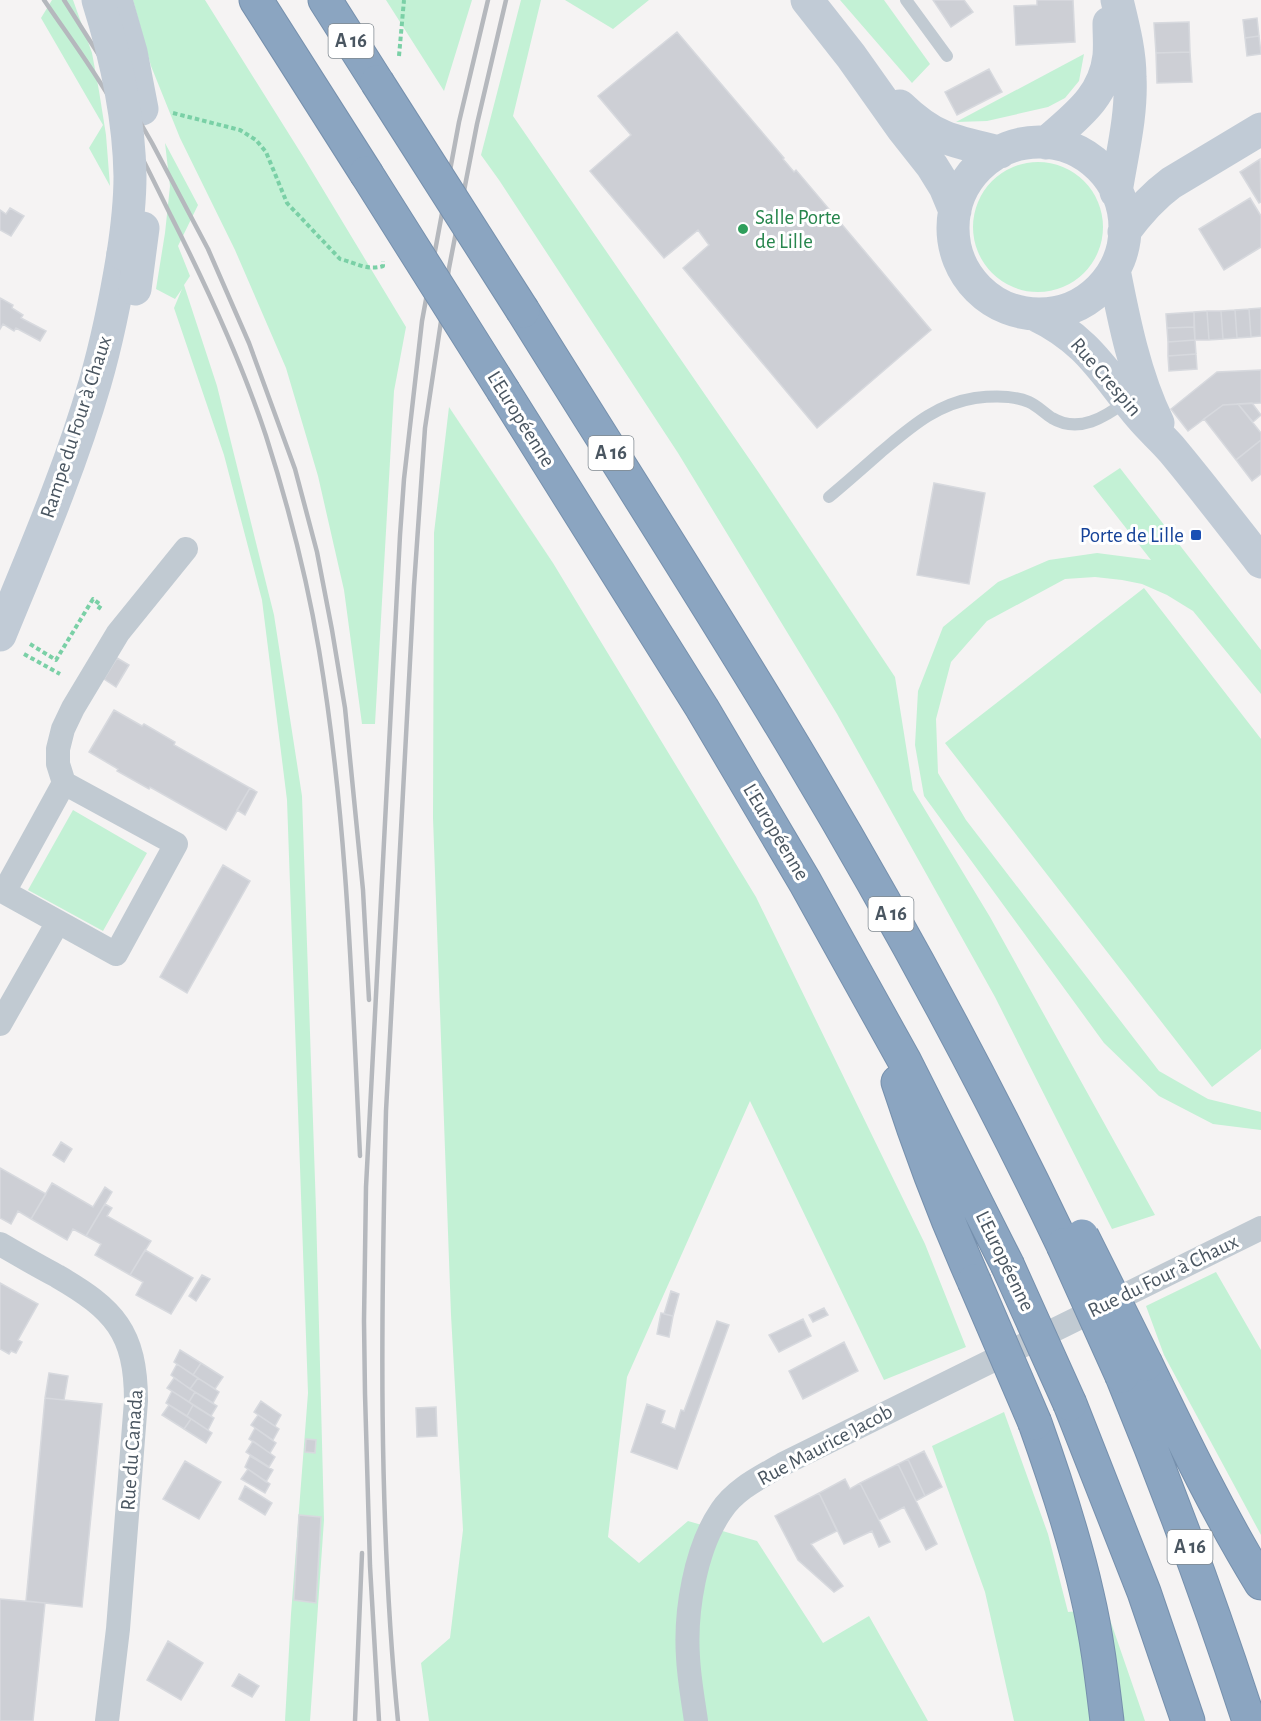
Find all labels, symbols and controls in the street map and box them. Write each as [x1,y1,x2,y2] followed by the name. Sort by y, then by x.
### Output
[328,24,374,58] road number: A 16
[755,207,841,252] place label: Salle Porte de Lille
[736,222,750,236] marker: Salle Porte de Lille
[37,333,115,521] street label: Rampe du Four à Chaux
[1066,334,1146,420] street label: Rue Crespin
[483,367,559,471] street label: L'Européenne
[588,436,634,470] road number: A 16
[1080,525,1184,546] place label: Porte de Lille
[1189,528,1203,542] marker: Porte de Lille
[739,780,813,884] street label: L'Européenne
[868,897,914,931] road number: A 16
[972,1208,1038,1314] street label: L'Européenne
[1085,1231,1241,1321] street label: Rue du Four à Chaux
[117,1388,147,1511] street label: Rue du Canada
[754,1401,896,1489] street label: Rue Maurice Jacob
[1168,1530,1212,1564] road number: A 16

